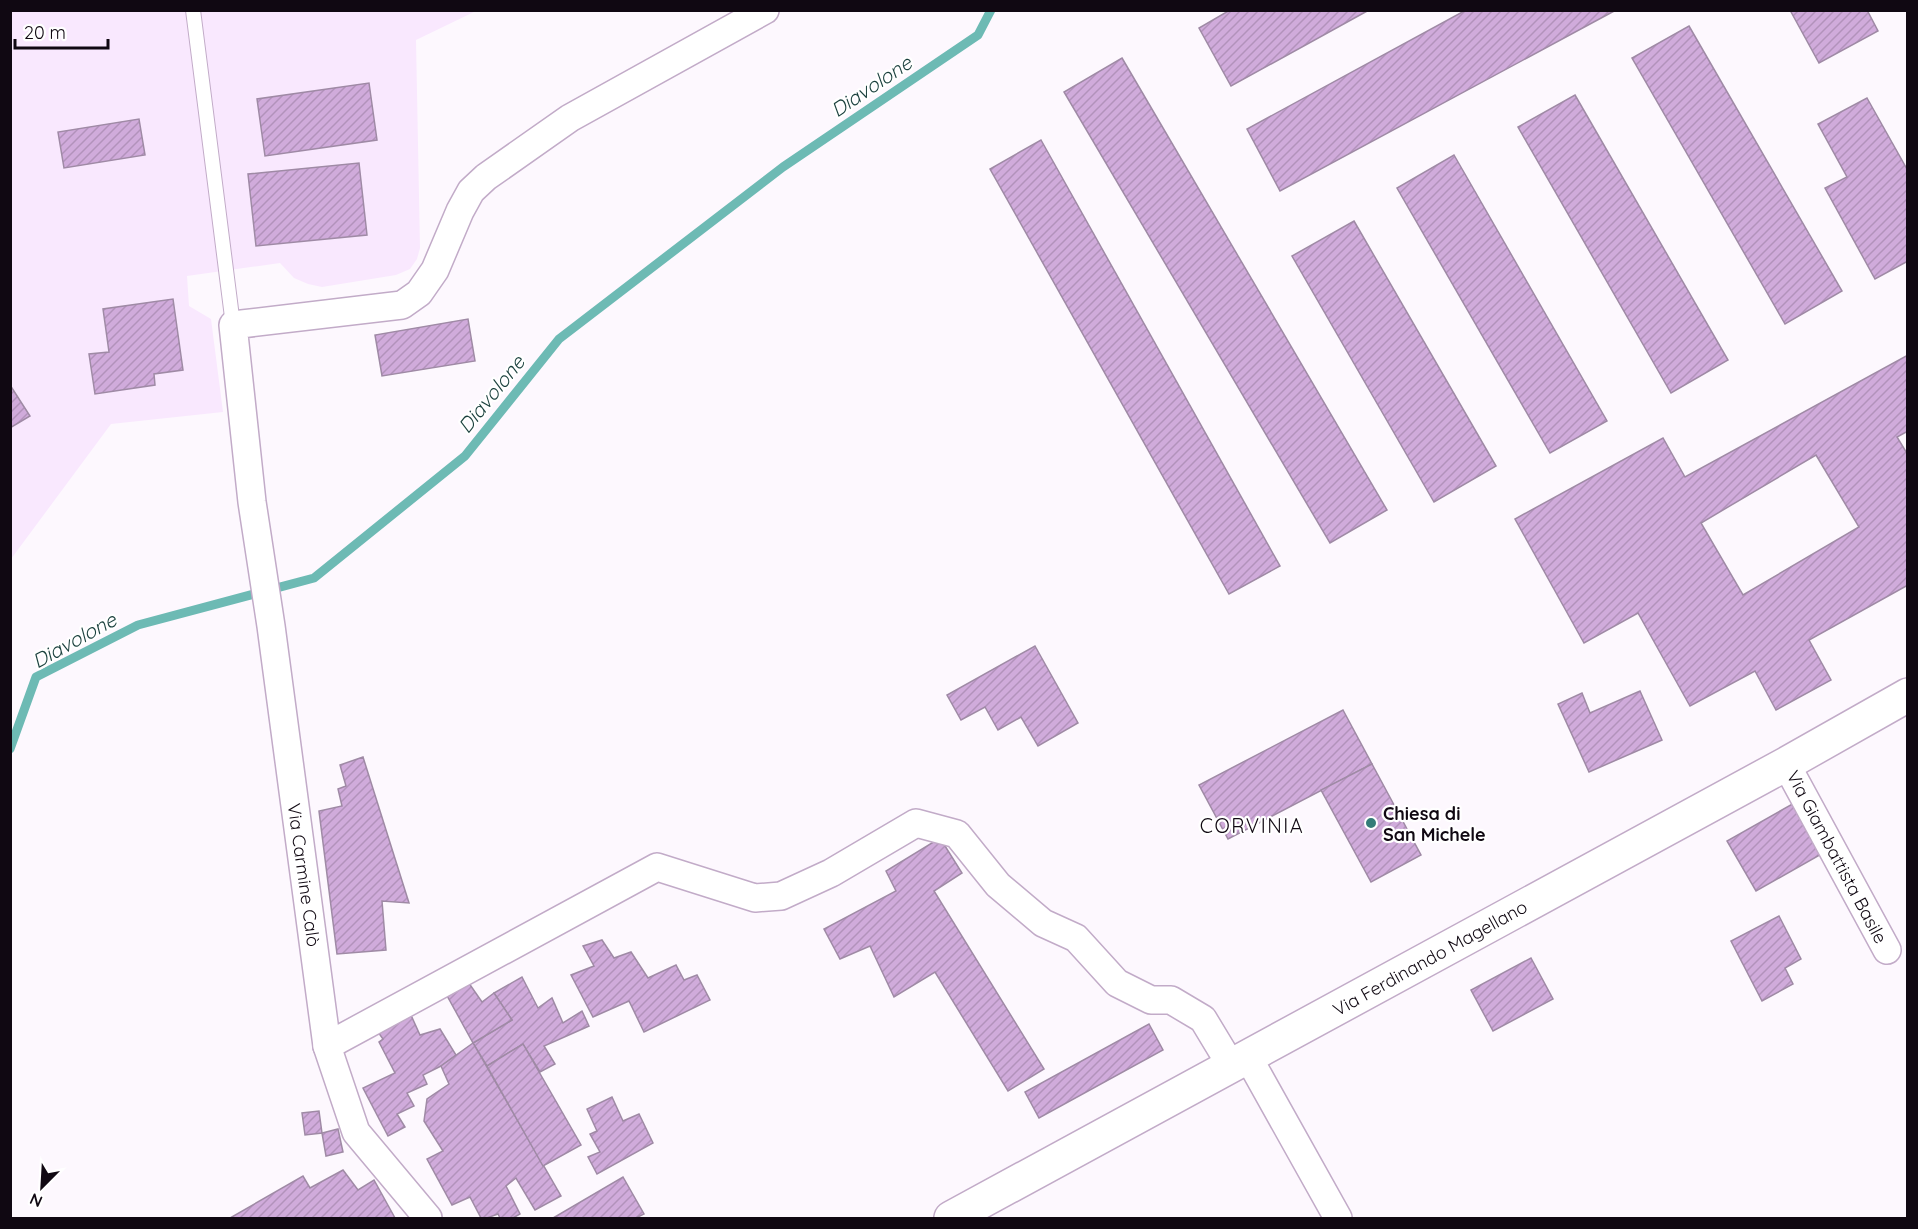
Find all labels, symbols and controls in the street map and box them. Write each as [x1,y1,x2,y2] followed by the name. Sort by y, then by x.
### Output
[15,12,108,50] scale bar
[24,21,66,44] text: 20 m
[826,49,917,122] water label: Diavolone
[452,350,530,438] water label: Diavolone
[28,606,121,673] water label: Diavolone
[1782,767,1892,947] street label: Via Giambattista Basile
[283,802,325,948] street label: Via Carmine Calò
[1383,802,1486,846] place label: Chiesa di San Michele
[1200,813,1304,838] district label: CORVINIA
[1364,816,1378,830] marker: Chiesa di San Michele
[1329,895,1531,1021] street label: Via Ferdinando Magellano
[12,1157,72,1217] north arrow
[26,1189,45,1212] text: N

